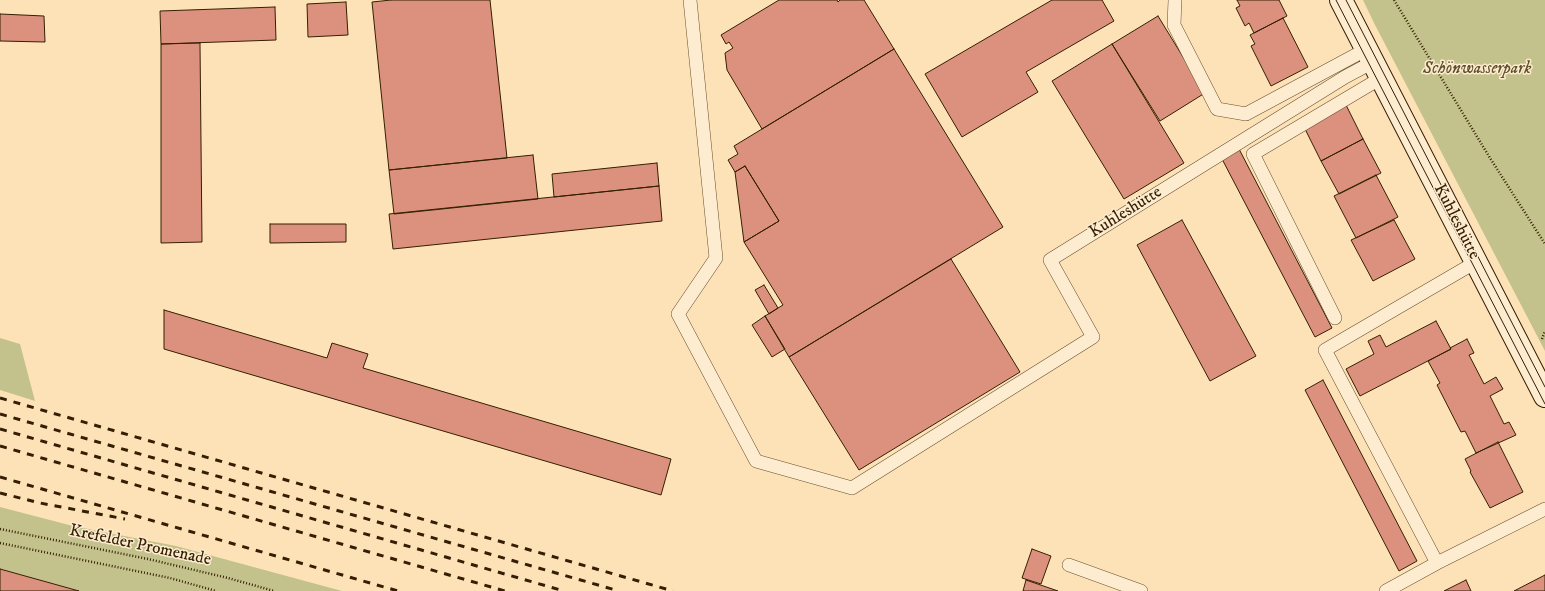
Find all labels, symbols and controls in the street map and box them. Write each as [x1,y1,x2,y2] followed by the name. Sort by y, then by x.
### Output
[1423,59,1531,79] park label: Schönwasserpark
[1428,181,1484,263] street label: Kuhleshütte
[1086,183,1166,243] street label: Kuhleshütte
[67,521,213,571] street label: Krefelder Promenade

